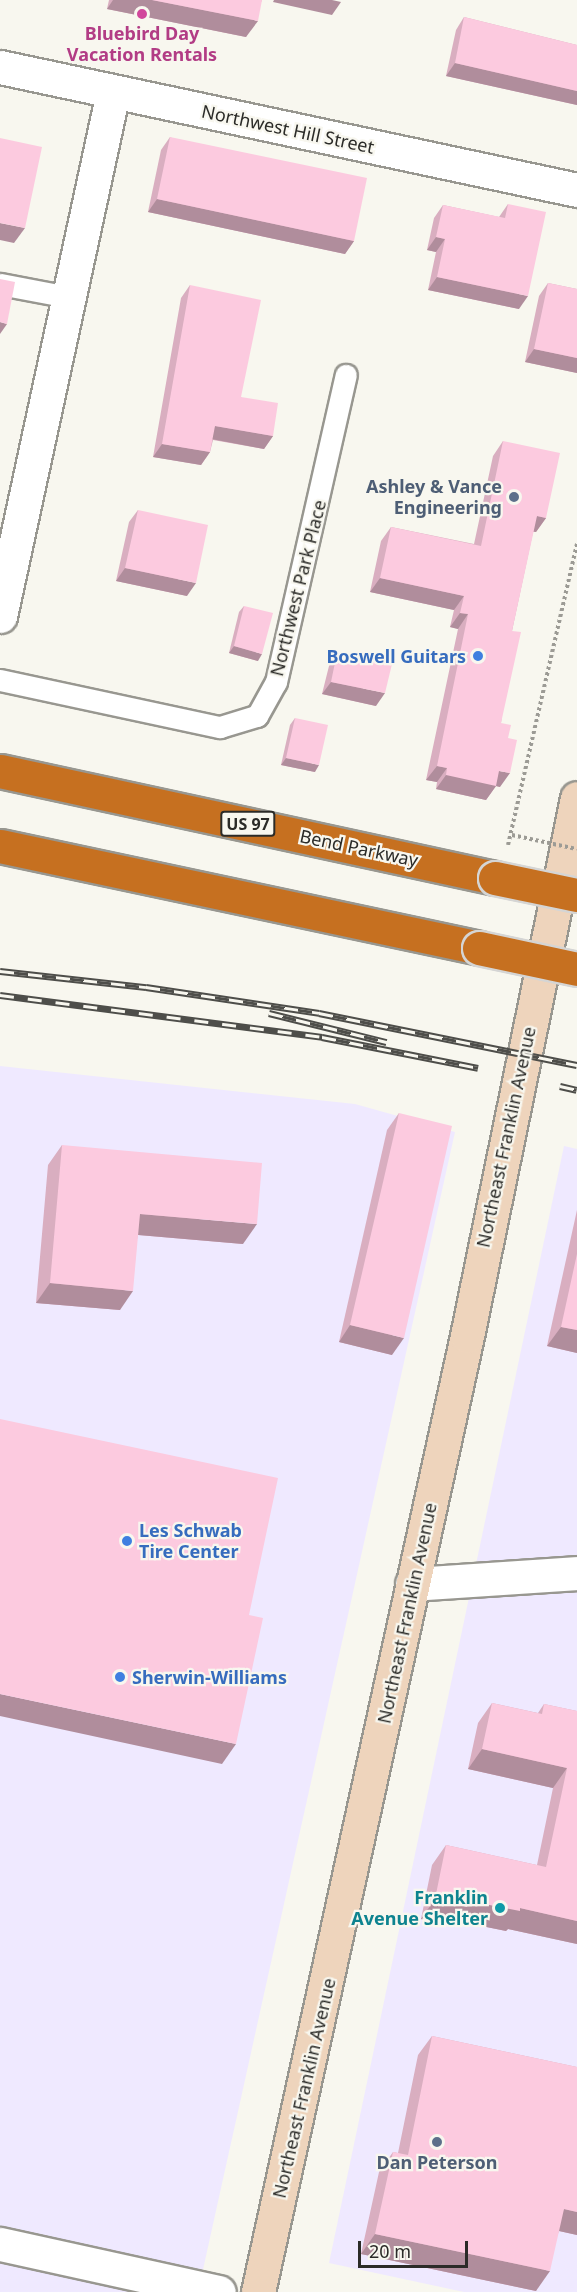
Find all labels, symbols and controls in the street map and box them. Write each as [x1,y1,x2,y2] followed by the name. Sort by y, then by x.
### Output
[135,7,149,21] marker: Bluebird Day Vacation Rentals
[67,23,217,66] place label: Bluebird Day Vacation Rentals
[200,100,376,158] street label: Northwest Hill Street
[366,476,502,518] place label: Ashley & Vance Engineering
[507,490,521,504] marker: Ashley & Vance Engineering
[266,498,330,678] street label: Northwest Park Place
[326,645,466,667] place label: Boswell Guitars
[471,649,485,663] marker: Boswell Guitars
[220,811,276,837] road number: US 97
[298,825,420,871] street label: Bend Parkway
[472,1025,540,1249] street label: Northeast Franklin Avenue
[373,1501,441,1725] street label: Northeast Franklin Avenue
[139,1520,242,1562] place label: Les Schwab Tire Center
[120,1534,134,1548] marker: Les Schwab Tire Center
[132,1666,287,1688] place label: Sherwin-Williams
[113,1670,127,1684] marker: Sherwin-Williams
[351,1887,488,1930] place label: Franklin Avenue Shelter
[493,1901,507,1915] marker: Franklin Avenue Shelter
[268,1976,340,2200] street label: Northeast Franklin Avenue
[430,2135,444,2149] marker: Dan Peterson
[377,2151,497,2173] place label: Dan Peterson
[361,2229,470,2267] scale bar
[369,2239,411,2263] text: 20 m

